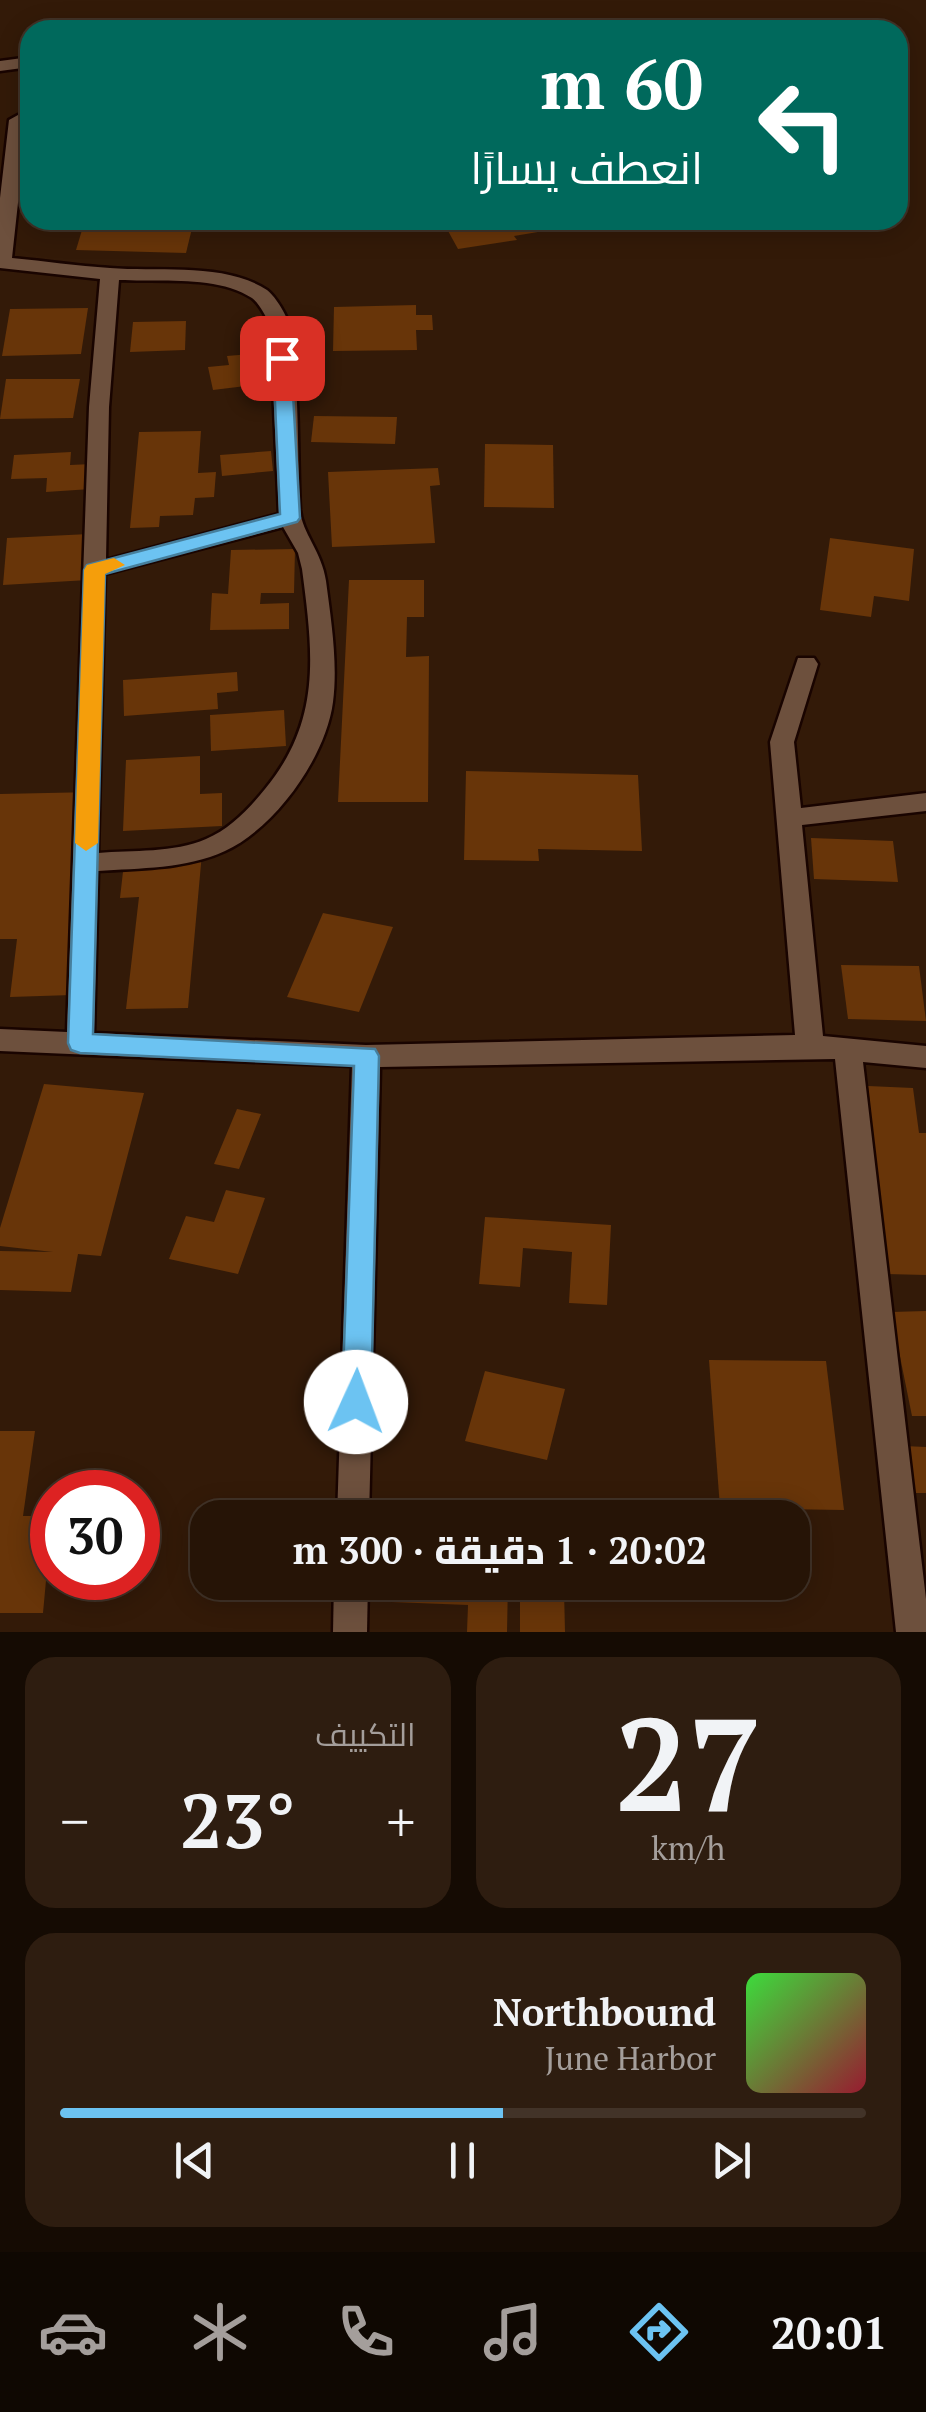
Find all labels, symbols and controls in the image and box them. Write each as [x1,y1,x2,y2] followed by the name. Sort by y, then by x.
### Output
[540,36,703,129] text: 60 m
[738,60,868,190] icon: left
[470,137,703,197] text: انعطف يسارًا
[240,316,325,401] pin
[255,331,310,386] icon: arrive
[304,1350,408,1454] position arrow
[30,1470,160,1600] speed limit sign: 30
[293,1525,707,1575] text: 20:02 · 1 دقيقة · 300 m
[615,1676,762,1848] text: 27
[315,1713,416,1755] text: التكييف
[180,1770,296,1869] text: 23°
[60,1784,89,1857] text: −
[386,1784,415,1857] text: +
[651,1827,725,1869] text: km/h
[493,1987,716,2037] text: Northbound
[545,2037,716,2079] text: June Harbor
[167,2133,222,2188] icon: previous
[435,2133,490,2188] icon: pause
[704,2133,759,2188] icon: next
[38,2297,108,2367] icon: car
[185,2297,255,2367] icon: climate
[331,2297,401,2367] icon: phone
[478,2297,548,2367] icon: music
[624,2297,694,2367] icon: directions
[771,2302,888,2362] text: 20:01

